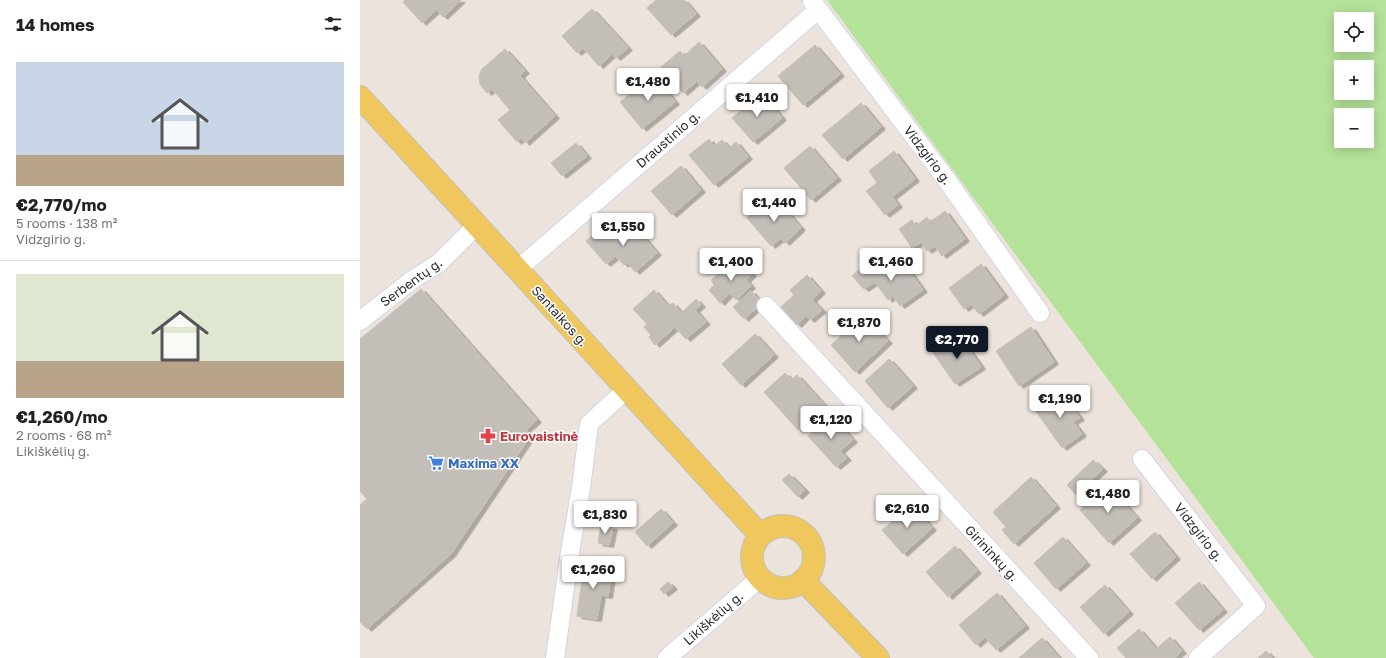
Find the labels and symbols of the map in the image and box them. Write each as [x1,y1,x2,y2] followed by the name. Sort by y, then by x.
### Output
[615,68,681,102] pin: €1,480
[724,84,790,118] pin: €1,410
[633,107,703,171] street label: Draustinio g.
[901,122,955,188] street label: Vidzgirio g.
[741,189,807,223] pin: €1,440
[590,213,656,247] pin: €1,550
[698,248,764,282] pin: €1,400
[858,248,924,282] pin: €1,460
[377,254,445,310] street label: Serbentų g.
[528,282,592,350] street label: Santaikos g.
[826,309,892,343] pin: €1,870
[924,326,990,360] pin: €2,770
[1027,385,1093,419] pin: €1,190
[798,406,864,440] pin: €1,120
[479,427,497,445] pharmacy icon: Eurovaistinė
[500,428,579,444] place label: Eurovaistinė
[427,454,445,472] supermarket icon: Maxima XX
[448,455,520,471] place label: Maxima XX
[1075,480,1141,514] pin: €1,480
[874,495,940,529] pin: €2,610
[1171,500,1227,564] street label: Vidzgirio g.
[572,501,638,535] pin: €1,830
[962,522,1022,584] street label: Girininkų g.
[560,556,626,590] pin: €1,260
[680,588,746,648] street label: Likiškėlių g.

